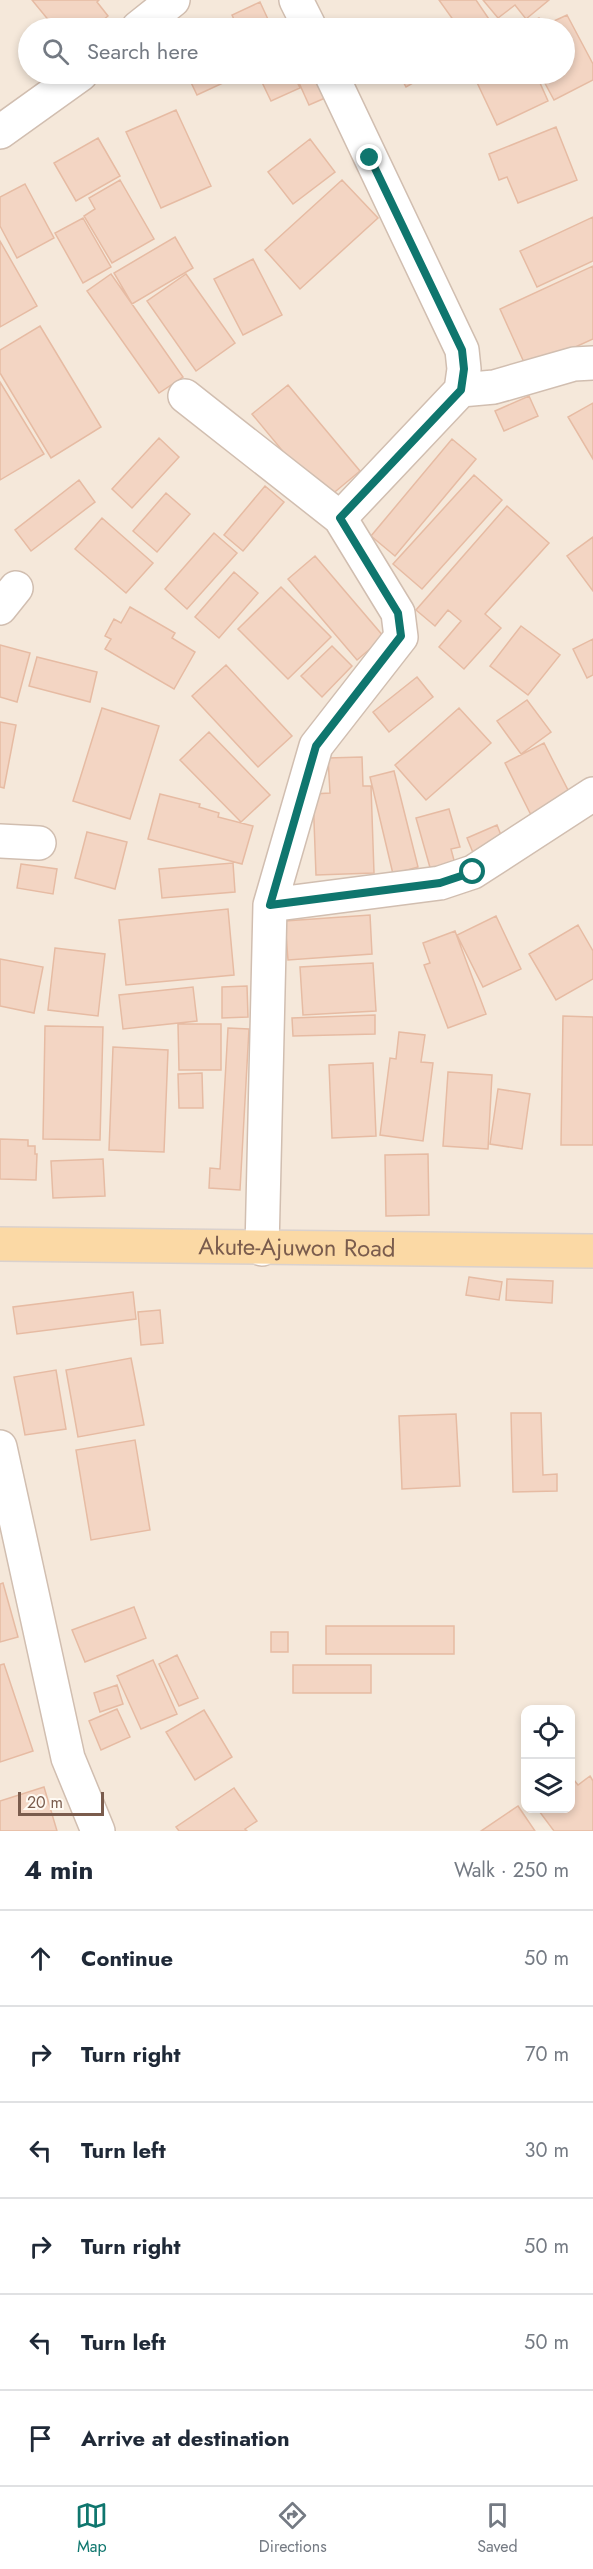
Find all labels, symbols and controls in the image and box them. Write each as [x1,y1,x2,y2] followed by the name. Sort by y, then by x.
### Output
[18,18,575,84] search box
[39,35,72,68] icon: search
[87,35,198,67] text: Search here
[356,144,382,170] route end
[459,858,485,884] route start
[198,1228,396,1266] street label: Akute-Ajuwon Road
[521,1705,575,1813] map controls
[521,1705,575,1759] button: locate
[521,1759,575,1813] button: layers
[18,1789,104,1816] scale bar
[27,1791,63,1814] text: 20 m
[24,1851,93,1889] text: 4 min
[454,1856,569,1885] text: Walk · 250 m
[24,1942,57,1975] icon: ahead
[81,1942,173,1974] text: Continue
[524,1944,569,1973] text: 50 m
[24,2038,57,2071] icon: right
[81,2038,181,2070] text: Turn right
[525,2040,569,2069] text: 70 m
[24,2134,57,2167] icon: left
[81,2134,166,2166] text: Turn left
[524,2136,569,2165] text: 30 m
[24,2230,57,2263] icon: right
[81,2230,181,2262] text: Turn right
[524,2232,569,2261] text: 50 m
[24,2326,57,2359] icon: left
[81,2326,166,2358] text: Turn left
[524,2328,569,2357] text: 50 m
[24,2422,57,2455] icon: arrive
[81,2422,290,2454] text: Arrive at destination
[75,2499,108,2558] tab: Map
[259,2499,327,2558] tab: Directions
[477,2499,518,2558] tab: Saved

